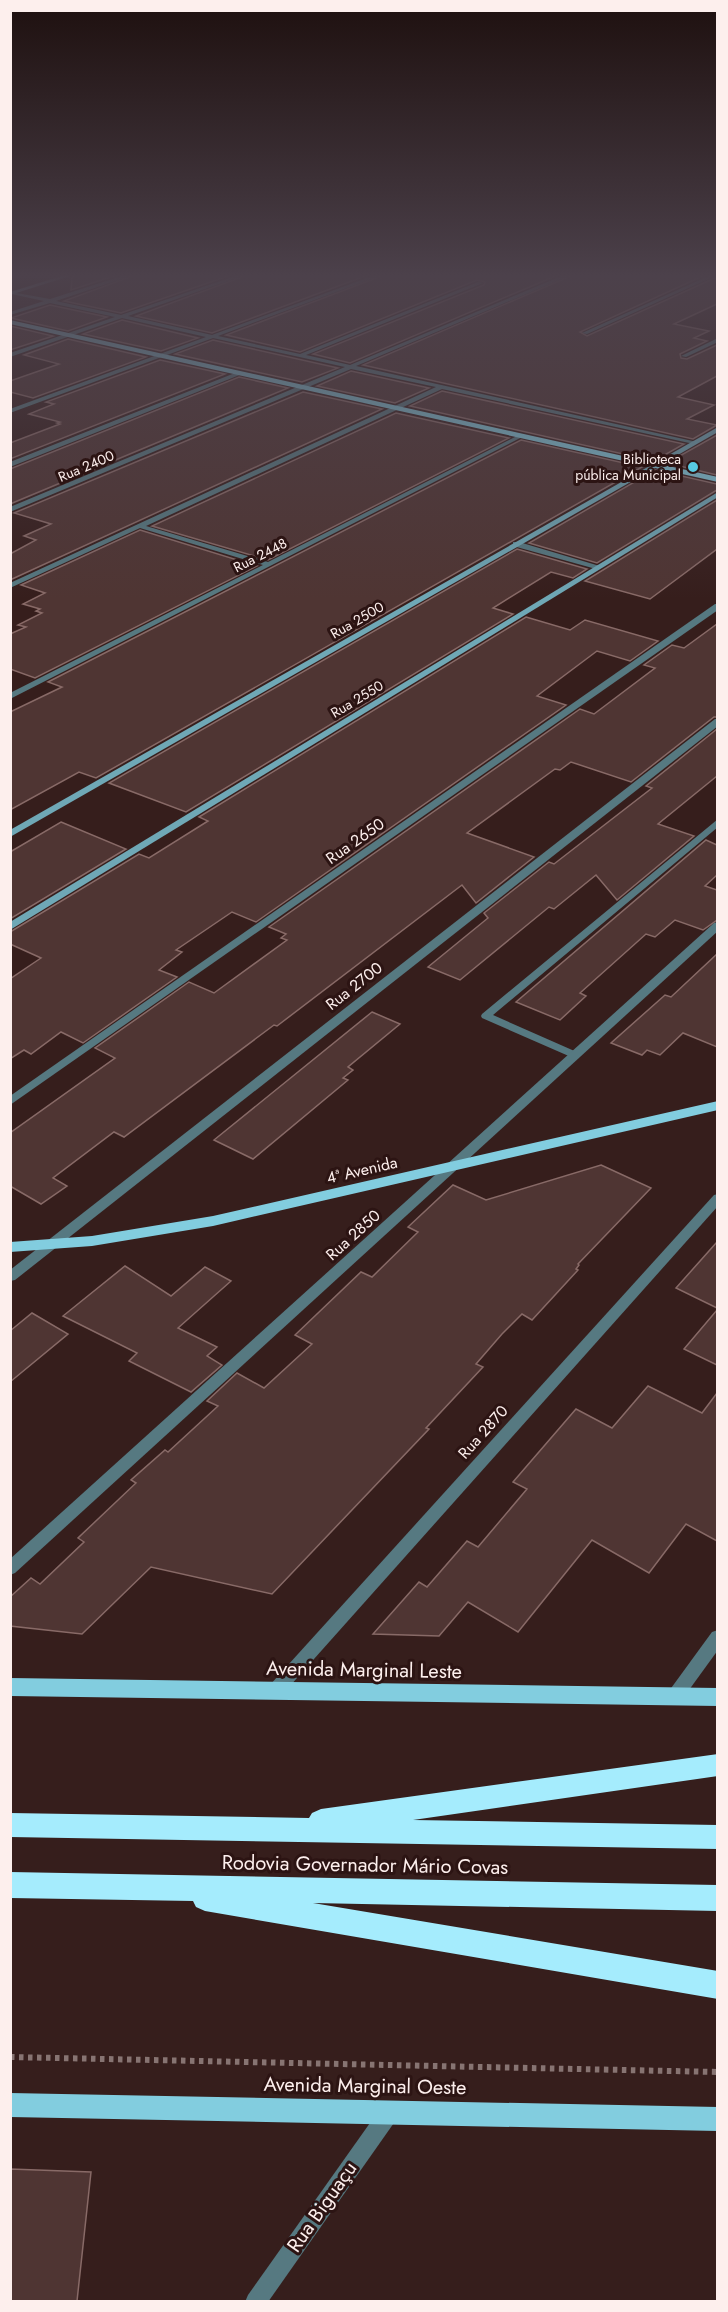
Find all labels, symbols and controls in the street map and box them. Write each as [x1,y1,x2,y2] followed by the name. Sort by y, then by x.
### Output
[55,445,117,487] street label: Rua 2400
[575,449,681,485] place label: Biblioteca pública Municipal
[686,460,700,474] marker: Biblioteca pública Municipal
[230,533,290,577] street label: Rua 2448
[327,597,387,643] street label: Rua 2500
[327,675,387,723] street label: Rua 2550
[321,812,389,870] street label: Rua 2650
[321,956,387,1016] street label: Rua 2700
[324,1151,400,1189] street label: 4ª Avenida
[321,1204,385,1266] street label: Rua 2850
[453,1400,513,1464] street label: Rua 2870
[266,1654,462,1686] street label: Avenida Marginal Leste
[222,1848,508,1882] street label: Rodovia Governador Mário Covas
[263,2070,467,2102] street label: Avenida Marginal Oeste
[280,2156,364,2258] street label: Rua Biguaçu

